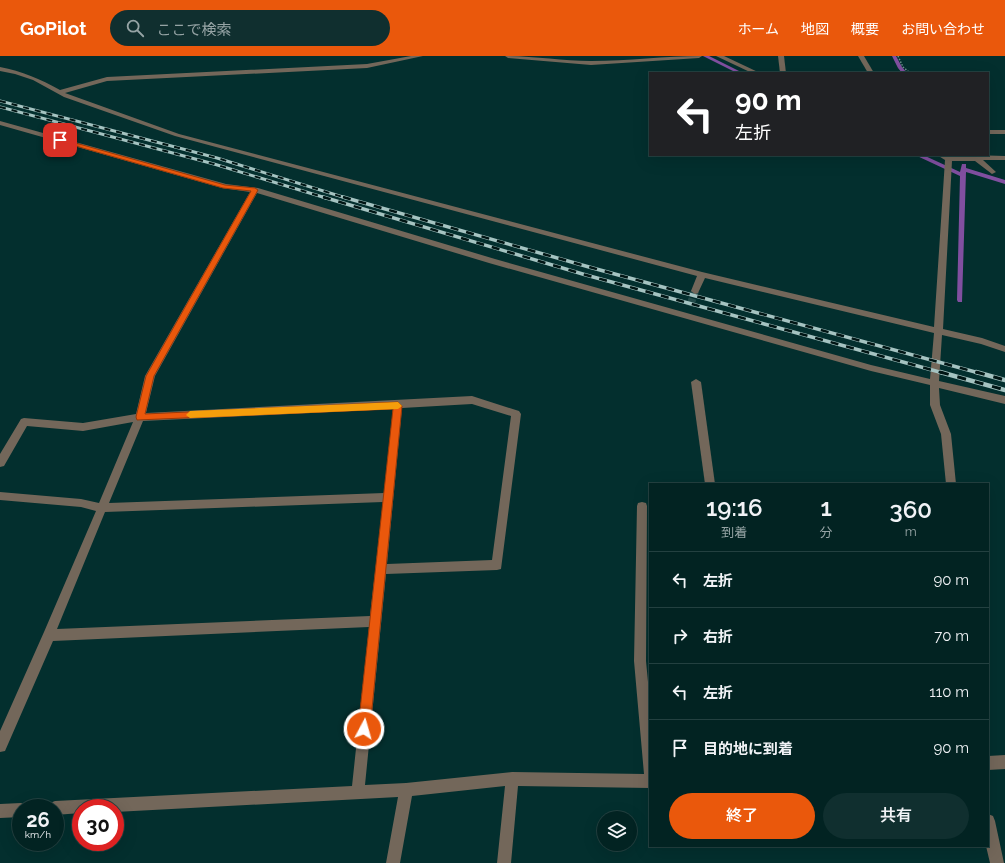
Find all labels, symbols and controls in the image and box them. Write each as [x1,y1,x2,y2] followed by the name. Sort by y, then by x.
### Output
[110,10,390,46] search box
[20,17,86,39] text: GoPilot
[124,17,146,39] icon: search
[156,21,232,39] text: ここで検索
[737,21,779,37] text: ホーム
[801,21,829,37] text: 地図
[851,21,879,37] text: 概要
[901,21,985,37] text: お問い合わせ
[735,84,801,117] text: 90 m
[669,88,721,140] icon: left
[735,122,771,143] text: 左折
[43,123,77,157] pin
[49,129,71,151] icon: arrive
[706,493,763,522] text: 19:16
[820,493,832,522] text: 1
[890,495,932,524] text: 360
[905,524,917,539] text: m
[721,525,747,540] text: 到着
[820,525,833,540] text: 分
[669,569,691,591] icon: left
[933,571,969,589] text: 90 m
[703,572,733,590] text: 左折
[669,625,691,647] icon: right
[934,627,969,645] text: 70 m
[703,628,733,646] text: 右折
[669,681,691,703] icon: left
[929,683,969,701] text: 110 m
[703,684,733,702] text: 左折
[343,708,385,750] position arrow
[669,737,691,759] icon: arrive
[933,739,969,757] text: 90 m
[703,740,793,758] text: 目的地に到着
[669,793,815,839] button: 終了
[823,793,969,839] button: 共有
[72,799,124,851] speed limit sign: 30
[26,808,50,832] text: 26
[597,811,637,851] map controls
[597,811,637,851] button: layers
[25,829,51,840] text: km/h

